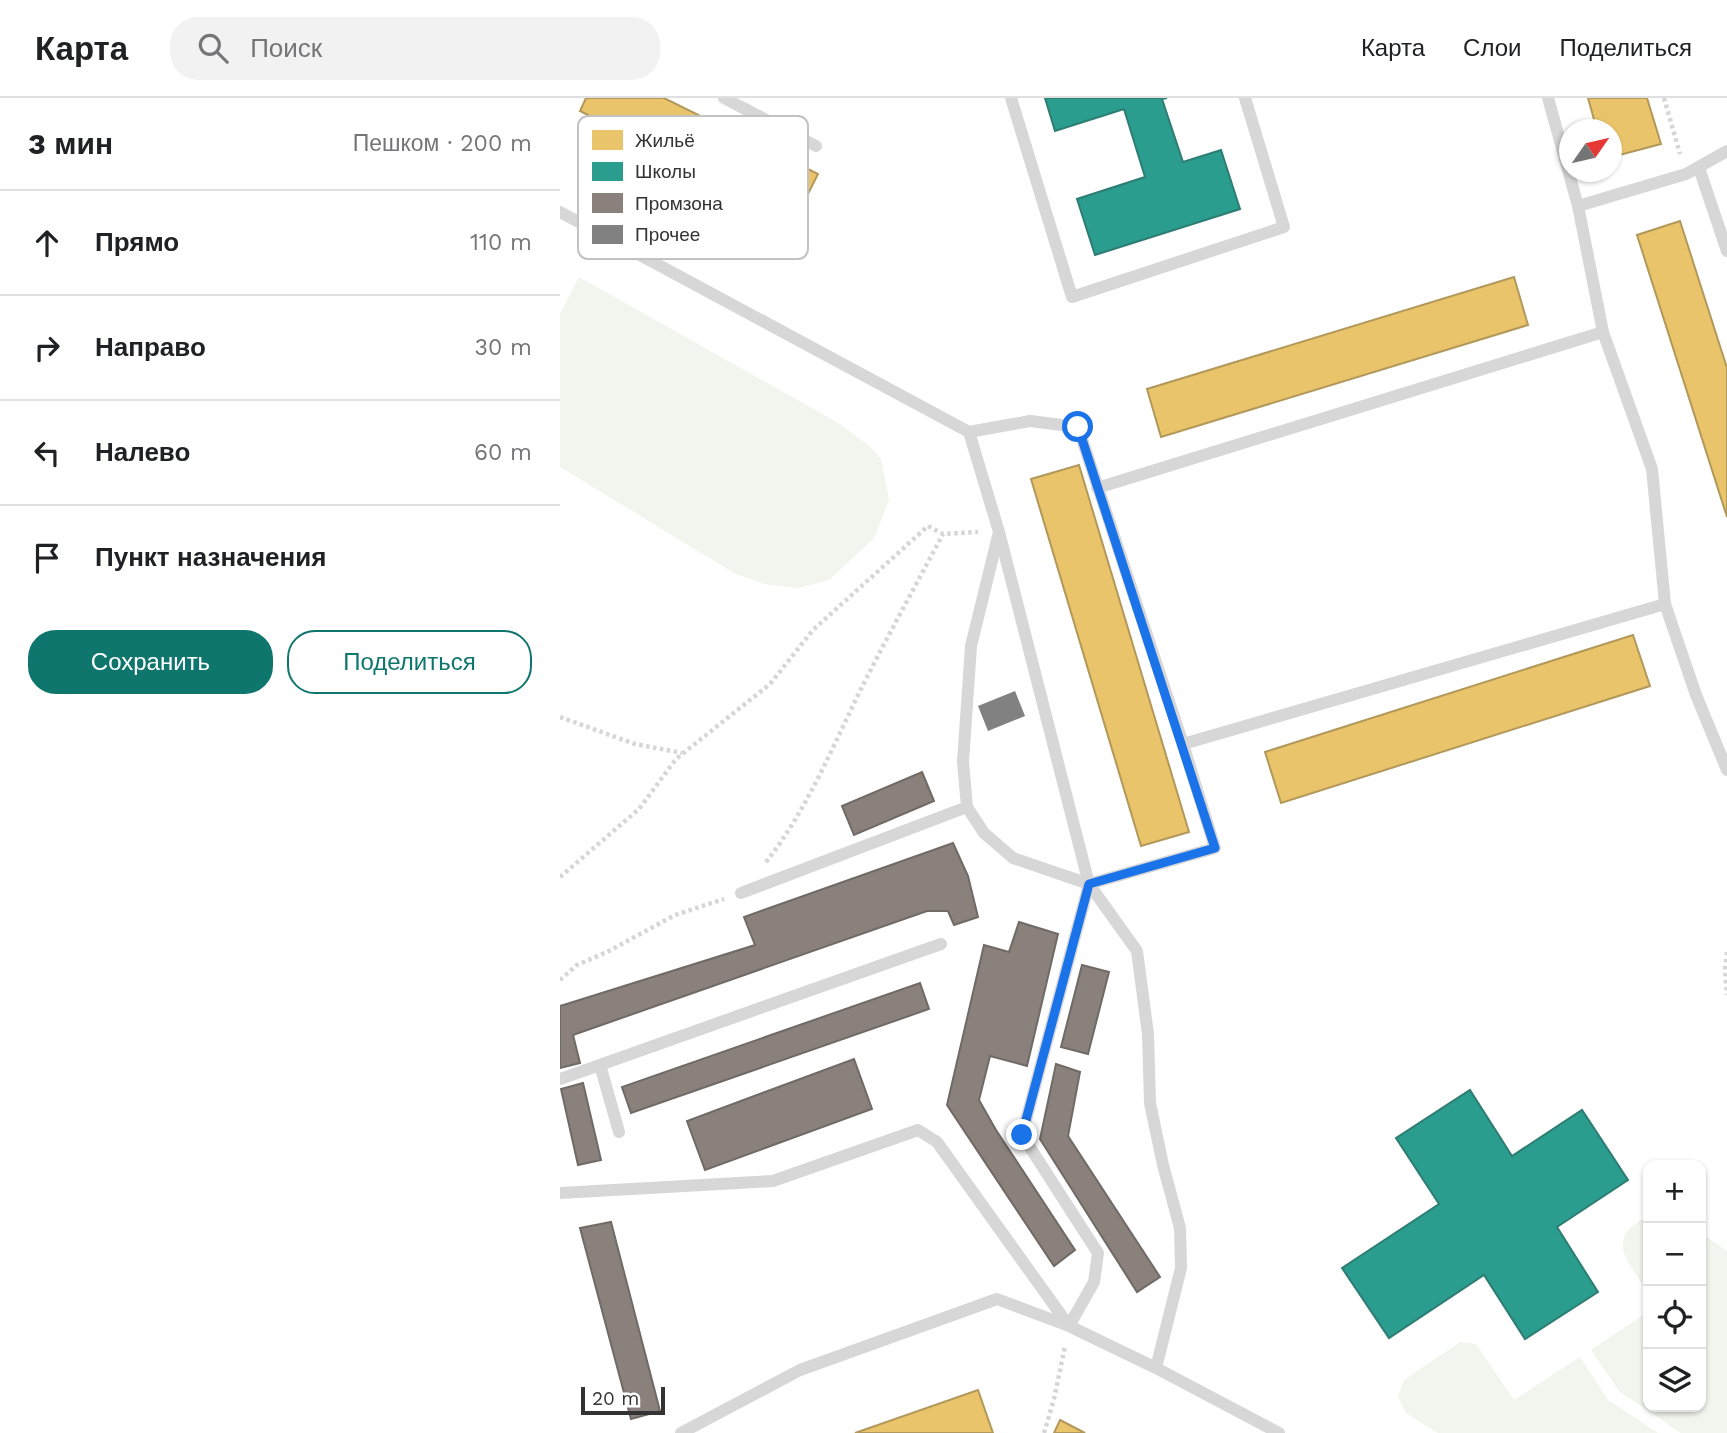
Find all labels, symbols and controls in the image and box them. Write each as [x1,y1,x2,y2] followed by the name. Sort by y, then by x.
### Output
[170,17,660,80] search box
[35,29,128,68] text: Карта
[194,29,232,67] icon: search
[250,33,322,63] text: Поиск
[1361,34,1425,62] text: Карта
[1463,34,1521,62] text: Слои
[1559,34,1692,62] text: Поделиться
[578,116,808,259] legend
[1559,119,1622,182] north arrow
[28,126,113,161] text: 3 мин
[635,129,695,152] text: Жильё
[353,130,532,157] text: Пешком · 200 m
[635,160,696,183] text: Школы
[635,192,723,215] text: Промзона
[635,223,700,246] text: Прочее
[28,224,66,262] icon: ahead
[95,227,179,257] text: Прямо
[470,229,532,256] text: 110 m
[28,329,66,367] icon: right
[95,332,206,362] text: Направо
[475,334,532,361] text: 30 m
[1062,411,1093,442] route start
[28,434,66,472] icon: left
[95,437,190,467] text: Налево
[474,439,532,466] text: 60 m
[28,539,66,577] icon: arrive
[95,542,326,572] text: Пункт назначения
[28,630,273,694] button: Сохранить
[287,630,532,694] button: Поделиться
[1006,1119,1037,1150] route end
[1643,1160,1706,1412] map controls
[1643,1160,1706,1223] button: +
[1643,1223,1706,1286] button: −
[1643,1286,1706,1349] button: locate
[1643,1349,1706,1412] button: layers
[581,1384,665,1416] scale bar
[592,1387,639,1410] text: 20 m

